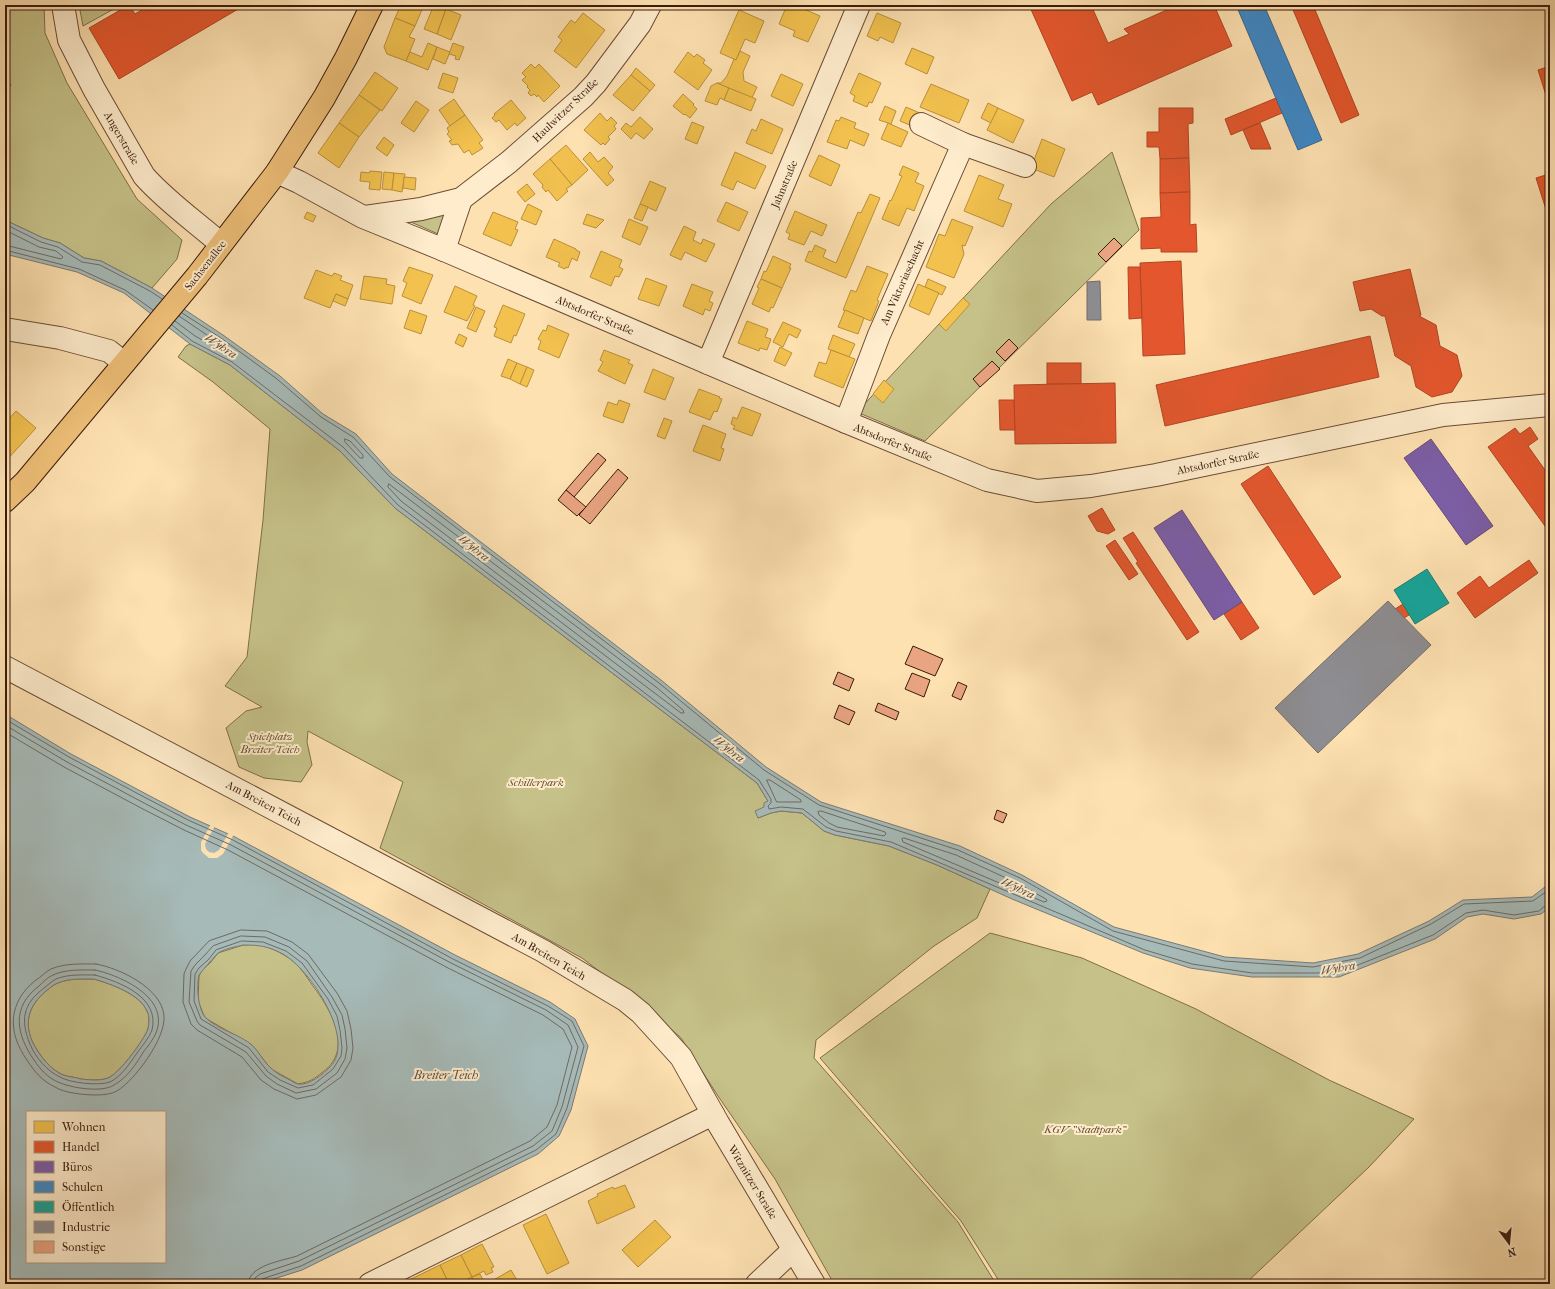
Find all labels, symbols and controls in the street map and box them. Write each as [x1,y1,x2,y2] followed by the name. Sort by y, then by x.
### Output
[530,75,601,145] street label: Haulwitzer Straße
[101,109,142,167] street label: Angerstraße
[768,158,801,211] street label: Jahnstraße
[182,237,229,293] street label: Sachsenallee
[877,237,927,328] street label: Am Viktoriaschacht
[553,293,636,338] street label: Abtsdorfer Straße
[202,331,240,361] water label: Wyhra
[851,420,935,464] street label: Abtsdorfer Straße
[1175,447,1261,478] street label: Abtsdorfer Straße
[456,532,492,564] water label: Wyhra
[239,730,300,756] park label: Spielplatz Breiter Teich
[711,733,747,765] water label: Wyhra
[507,776,564,789] park label: Schillerpark
[223,778,304,829] street label: Am Breiten Teich
[999,874,1037,902] water label: Wyhra
[509,929,589,983] street label: Am Breiten Teich
[1320,958,1356,978] water label: Wyhra
[413,1068,478,1082] water label: Breiter Teich
[26,1111,166,1263] legend
[61,1120,106,1134] text: Wohnen
[1043,1123,1127,1136] park label: KGV "Stadtpark"
[62,1140,100,1154] text: Handel
[725,1142,780,1222] street label: Witznitzer Straße
[62,1160,93,1174] text: Büros
[62,1180,103,1194] text: Schulen
[62,1199,115,1214] text: Öffentlich
[62,1220,110,1234] text: Industrie
[1489,1223,1529,1263] north arrow
[62,1240,106,1254] text: Sonstige
[1505,1245,1517,1260] text: N

